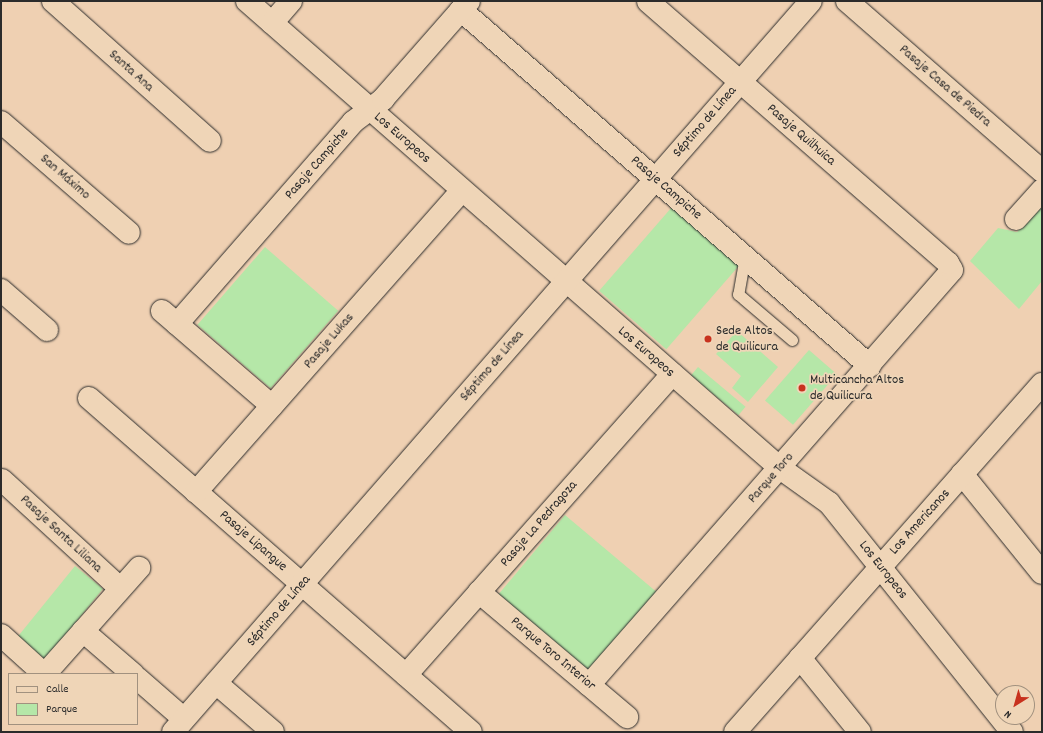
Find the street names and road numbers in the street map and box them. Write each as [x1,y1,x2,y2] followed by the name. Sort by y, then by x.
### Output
[895,41,995,131] street label: Pasaje Casa de Piedra
[105,46,157,96] street label: Santa Ana
[670,83,740,161] street label: Séptimo de Línea
[763,101,839,169] street label: Pasaje Quilhuica
[370,109,434,167] street label: Los Europeos
[282,125,352,203] street label: Pasaje Campiche
[36,151,94,203] street label: San Máximo
[627,153,705,223] street label: Pasaje Campiche
[300,310,358,372] street label: Pasaje Lukas
[614,323,678,381] street label: Los Europeos
[457,327,527,405] street label: Séptimo de Línea
[744,449,798,507] street label: Parque Toro
[497,477,581,571] street label: Pasaje La Pedragoza
[886,486,954,558] street label: Los Americanos
[16,492,106,576] street label: Pasaje Santa Liliana
[216,507,290,575] street label: Pasaje Lipangue
[855,537,911,603] street label: Los Europeos
[244,572,314,650] street label: Séptimo de Línea
[507,613,599,695] street label: Parque Toro Interior

